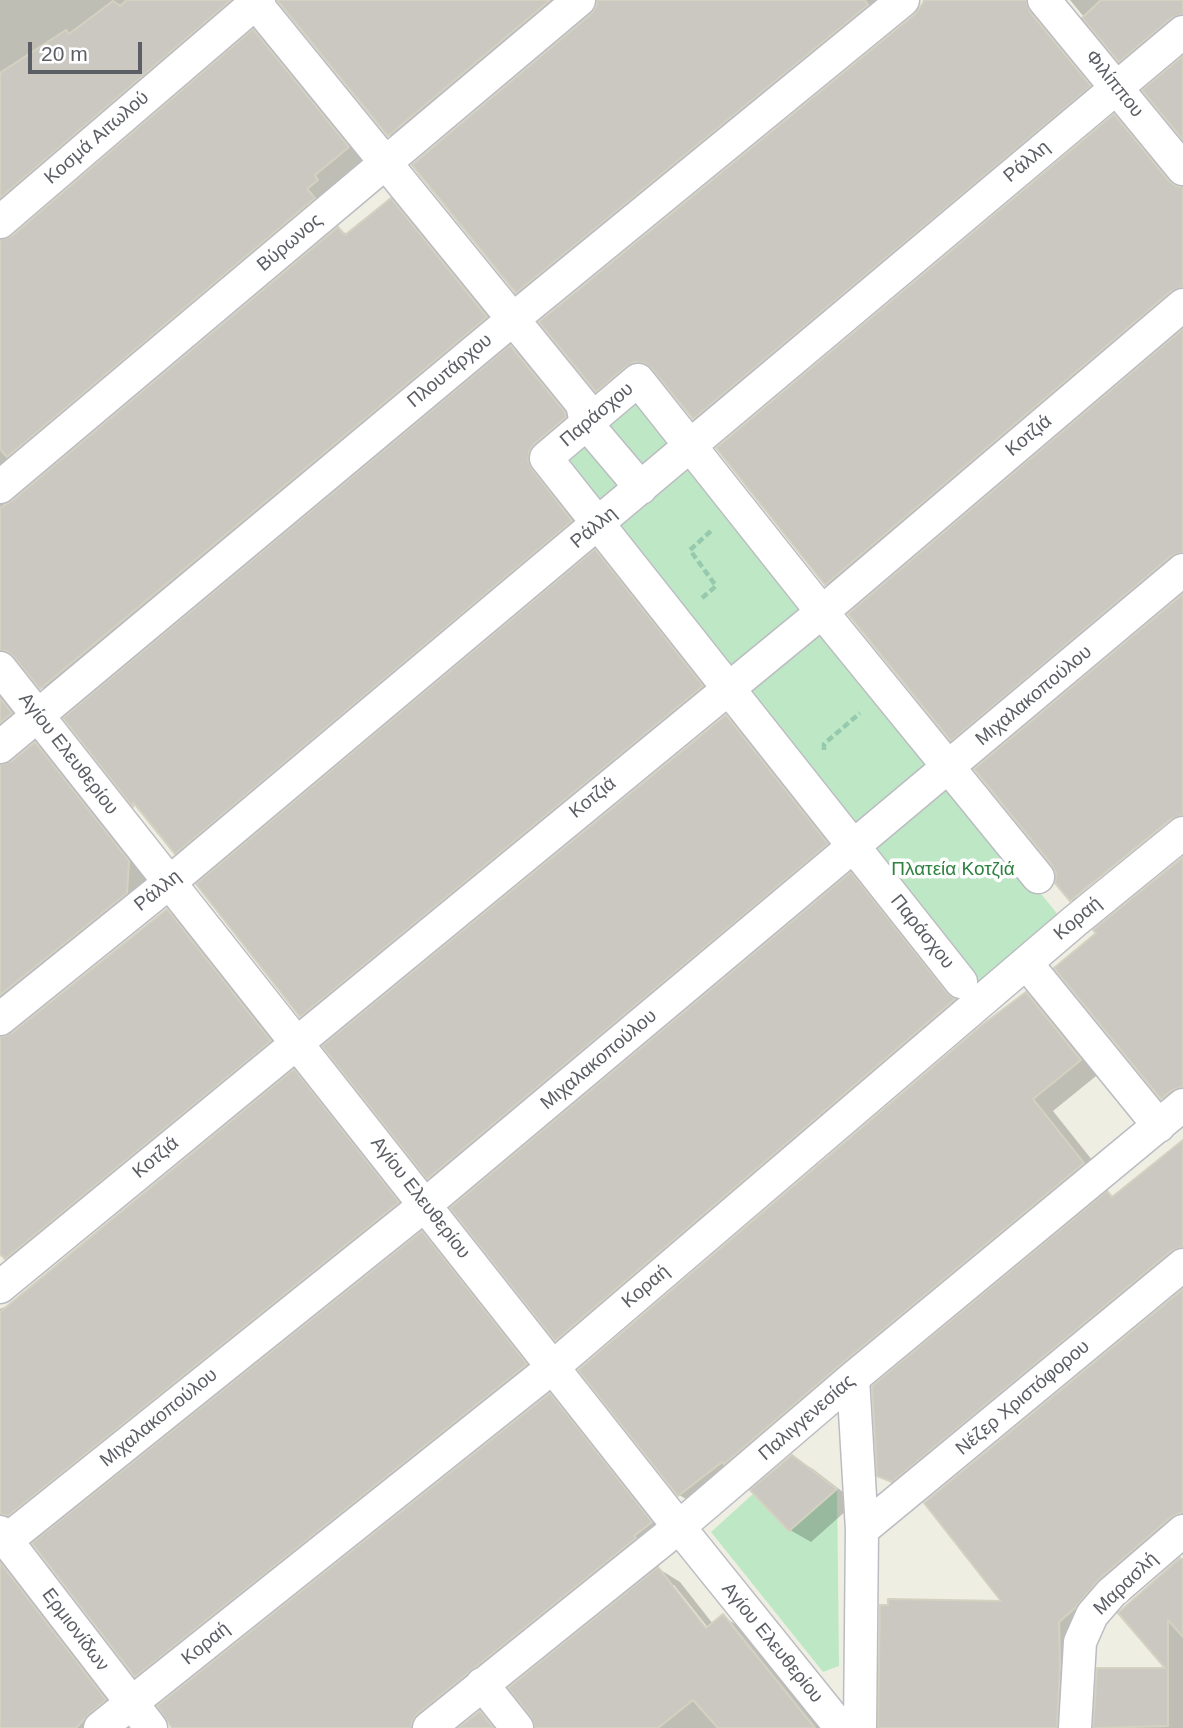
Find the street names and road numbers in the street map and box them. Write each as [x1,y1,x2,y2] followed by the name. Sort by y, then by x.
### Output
[1080,46,1148,122] street label: Φιλίππου
[40,87,154,189] street label: Κοσμά Αιτωλού
[999,136,1055,188] street label: Ράλλη
[253,209,327,277] street label: Βύρωνος
[403,329,497,413] street label: Πλουτάρχου
[556,378,638,452] street label: Παράσχου
[1001,410,1057,462] street label: Κοτζιά
[566,502,622,554] street label: Ράλλη
[971,641,1097,751] street label: Μιχαλακοπούλου
[13,689,123,819] street label: Αγίου Ελευθερίου
[565,772,621,824] street label: Κοτζιά
[130,865,186,917] street label: Ράλλη
[885,890,959,974] street label: Παράσχου
[1049,892,1107,946] street label: Κοραή
[536,1005,662,1115] street label: Μιχαλακοπούλου
[128,1132,184,1184] street label: Κοτζιά
[365,1133,475,1263] street label: Αγίου Ελευθερίου
[617,1260,675,1314] street label: Κοραή
[952,1336,1094,1460] street label: Nέζερ Χριστόφορου
[96,1364,222,1472] street label: Μιχαλακοπούλου
[754,1370,860,1466] street label: Παλιγγενεσίας
[1089,1548,1163,1620] street label: Μαρασλή
[716,1578,828,1708] street label: Αγίου Ελευθερίου
[36,1584,114,1676] street label: Ερμιονίδων
[177,1618,235,1670] street label: Κοραή

